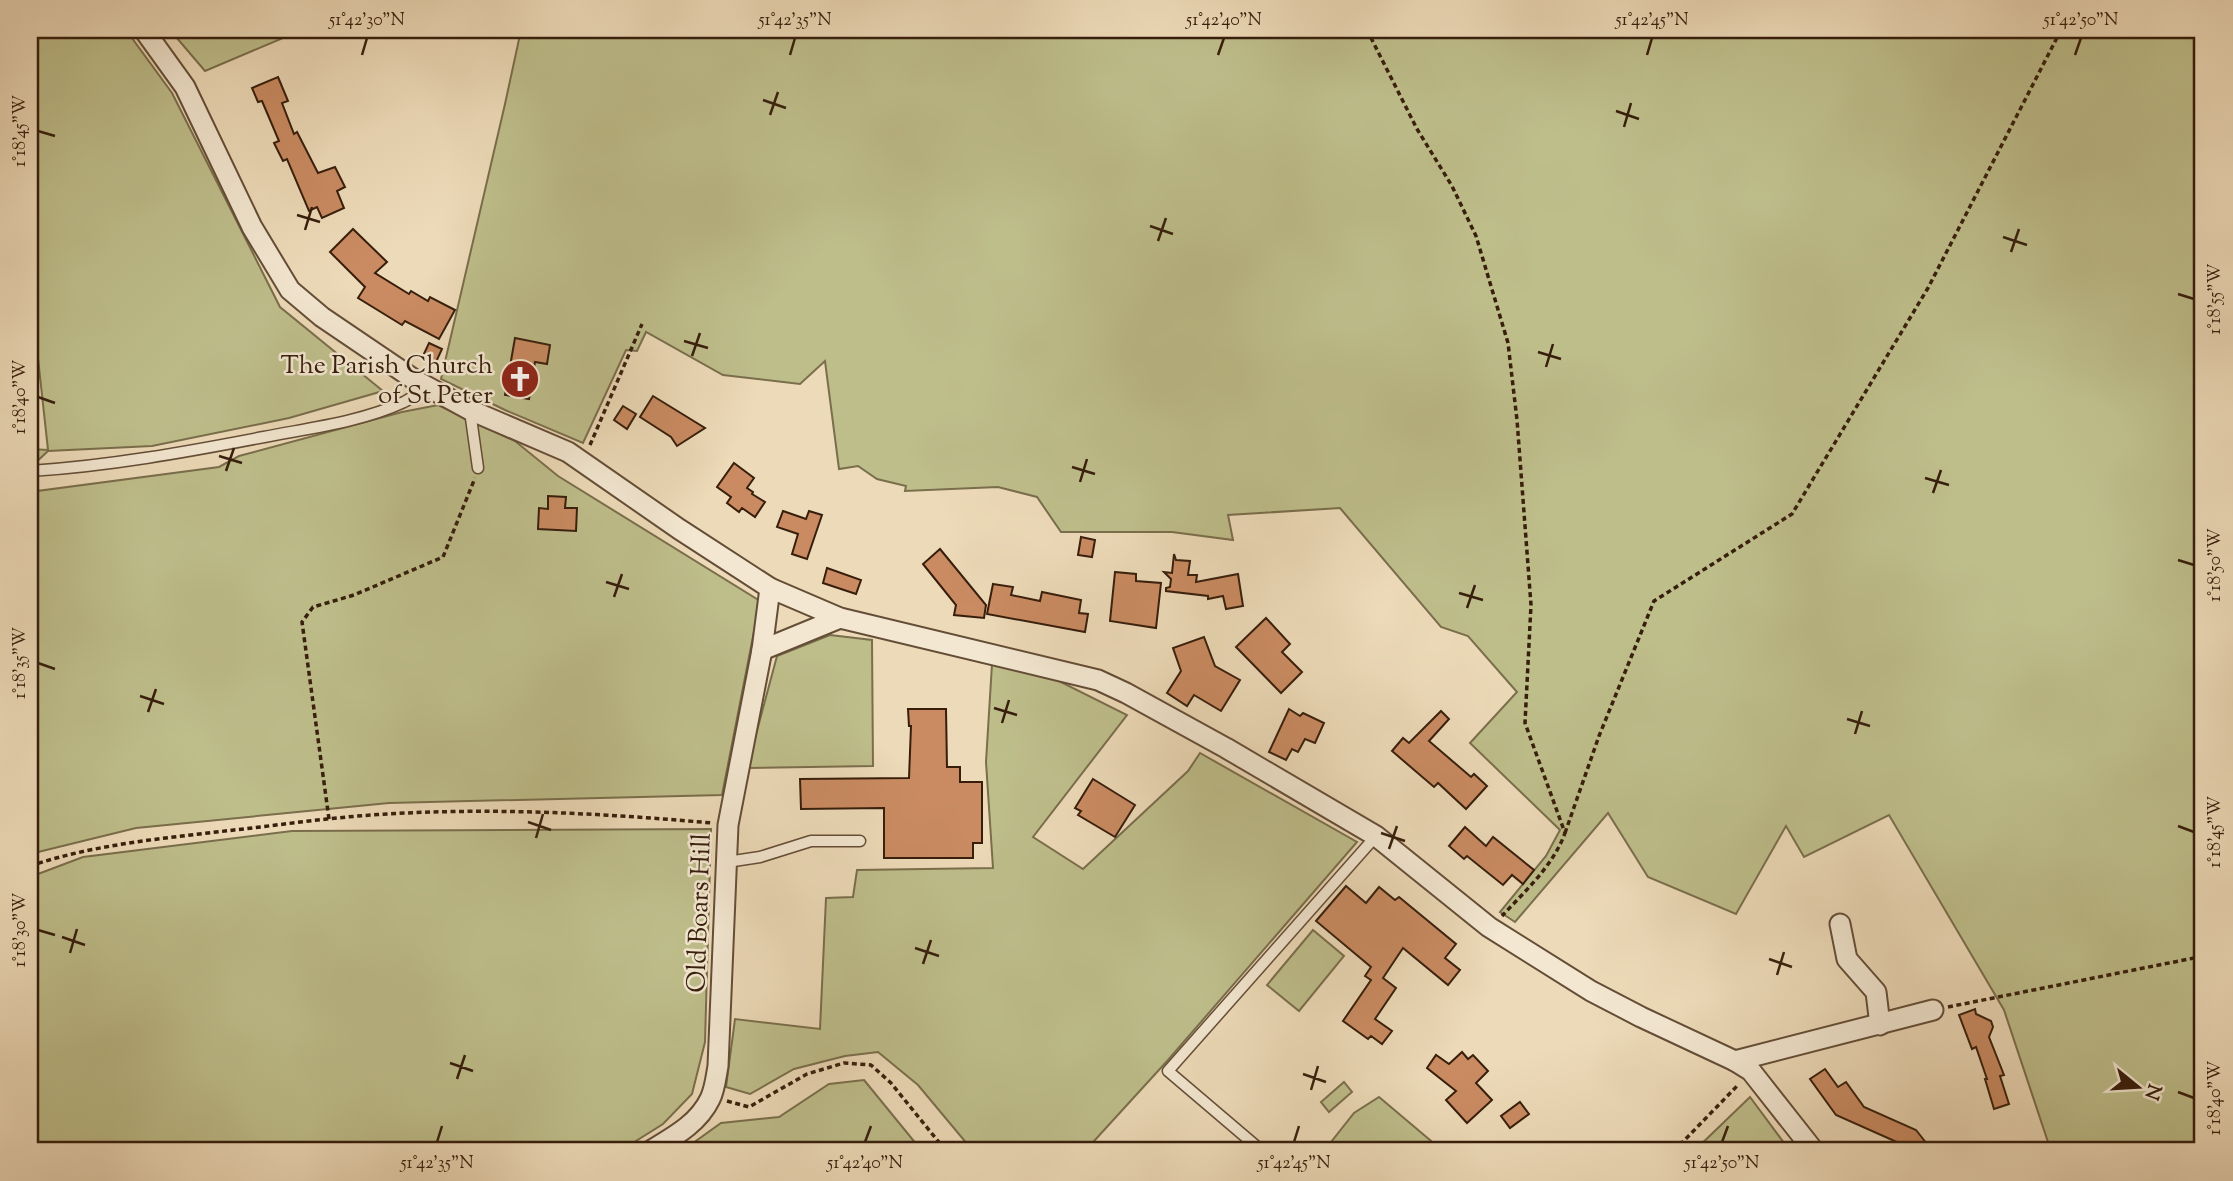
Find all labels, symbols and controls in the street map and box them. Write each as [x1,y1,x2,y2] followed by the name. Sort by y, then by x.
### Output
[328,8,405,34] text: 51°42'30"N
[757,8,832,34] text: 51°42'35"N
[1185,8,1262,34] text: 51°42'40"N
[1614,8,1689,34] text: 51°42'45"N
[2043,8,2118,34] text: 51°42'50"N
[8,95,34,167] text: 1°18'45"W
[2203,264,2229,334] text: 1°18'55"W
[280,348,493,415] place label: The Parish Church of St Peter
[499,358,541,400] church icon: The Parish Church of St Peter
[8,360,34,434] text: 1°18'40"W
[2203,528,2229,602] text: 1°18'50"W
[8,627,34,699] text: 1°18'35"W
[2203,796,2229,868] text: 1°18'45"W
[679,833,722,993] street label: Old Boars Hill
[8,893,34,967] text: 1°18'30"W
[2104,1052,2174,1122] north arrow
[2203,1061,2229,1135] text: 1°18'40"W
[2137,1080,2167,1103] text: N
[399,1151,474,1177] text: 51°42'35"N
[826,1151,903,1177] text: 51°42'40"N
[1256,1151,1331,1177] text: 51°42'45"N
[1684,1151,1759,1177] text: 51°42'50"N

